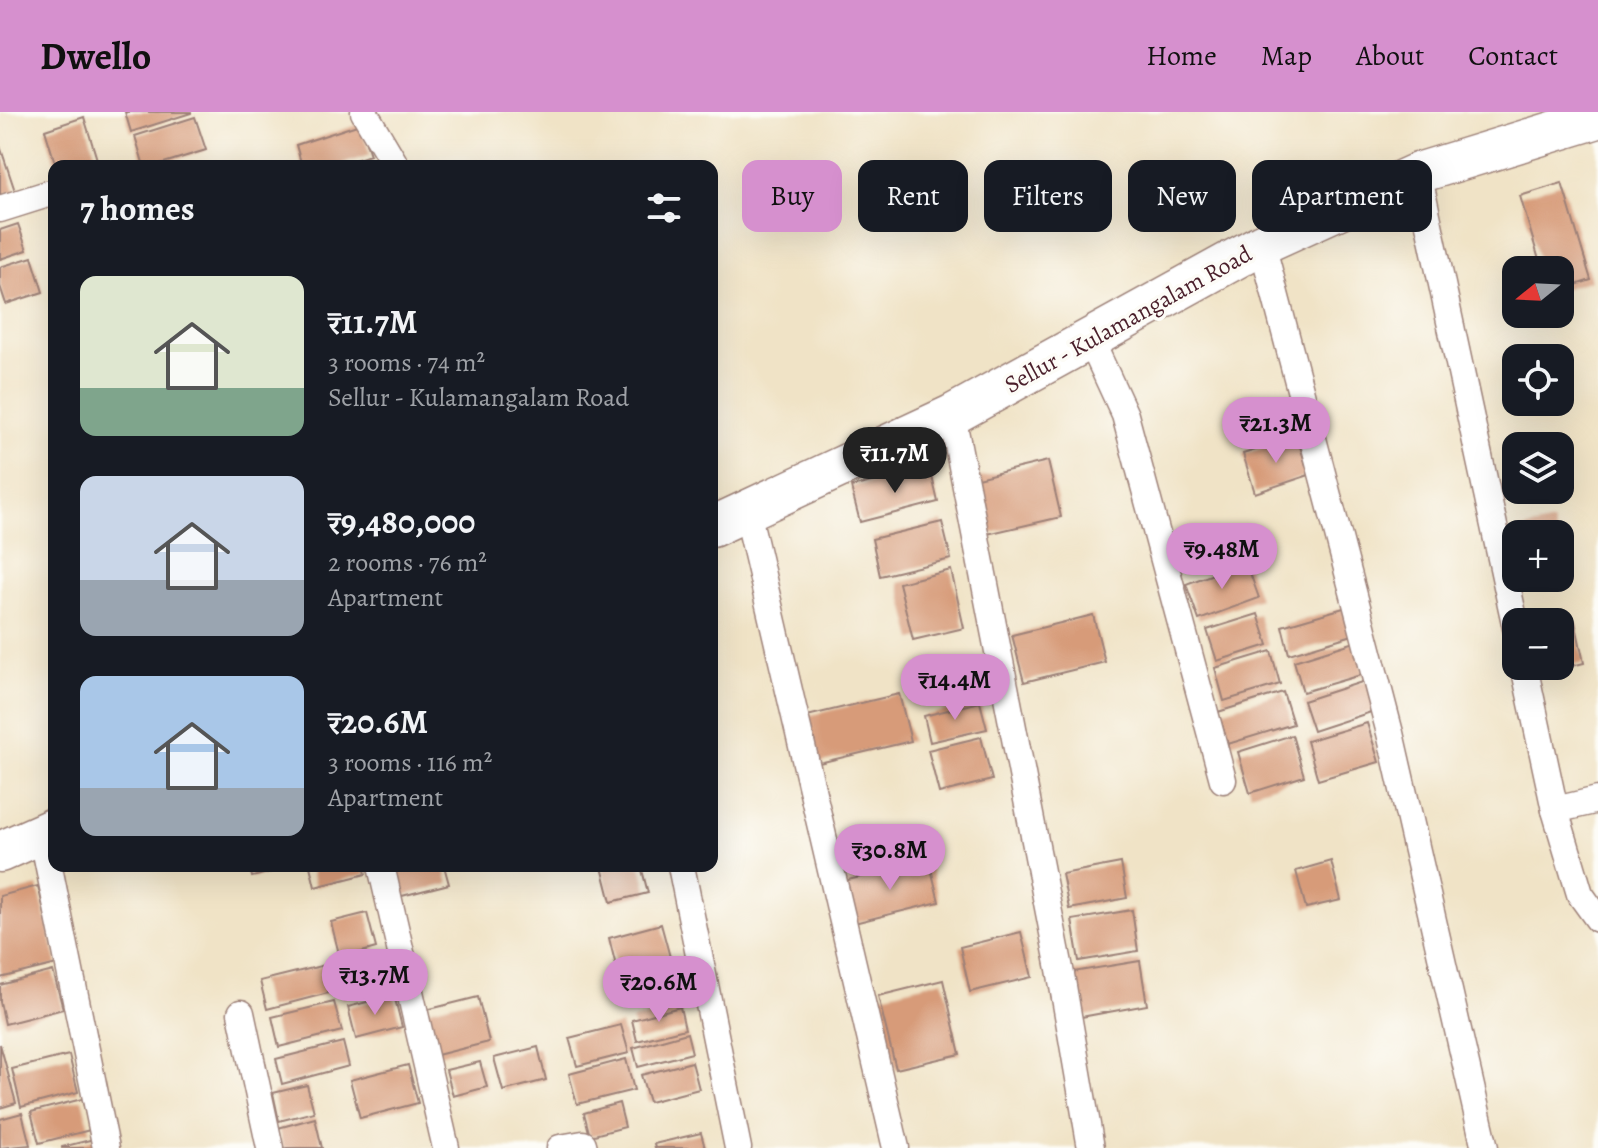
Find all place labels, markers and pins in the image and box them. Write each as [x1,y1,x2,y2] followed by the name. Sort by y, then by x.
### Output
[1211,397,1341,465] pin: ₹21.3M
[830,427,960,495] pin: ₹11.7M
[1157,523,1287,591] pin: ₹9.48M
[890,654,1020,722] pin: ₹14.4M
[825,824,955,892] pin: ₹30.8M
[310,949,440,1017] pin: ₹13.7M
[594,956,724,1024] pin: ₹20.6M

